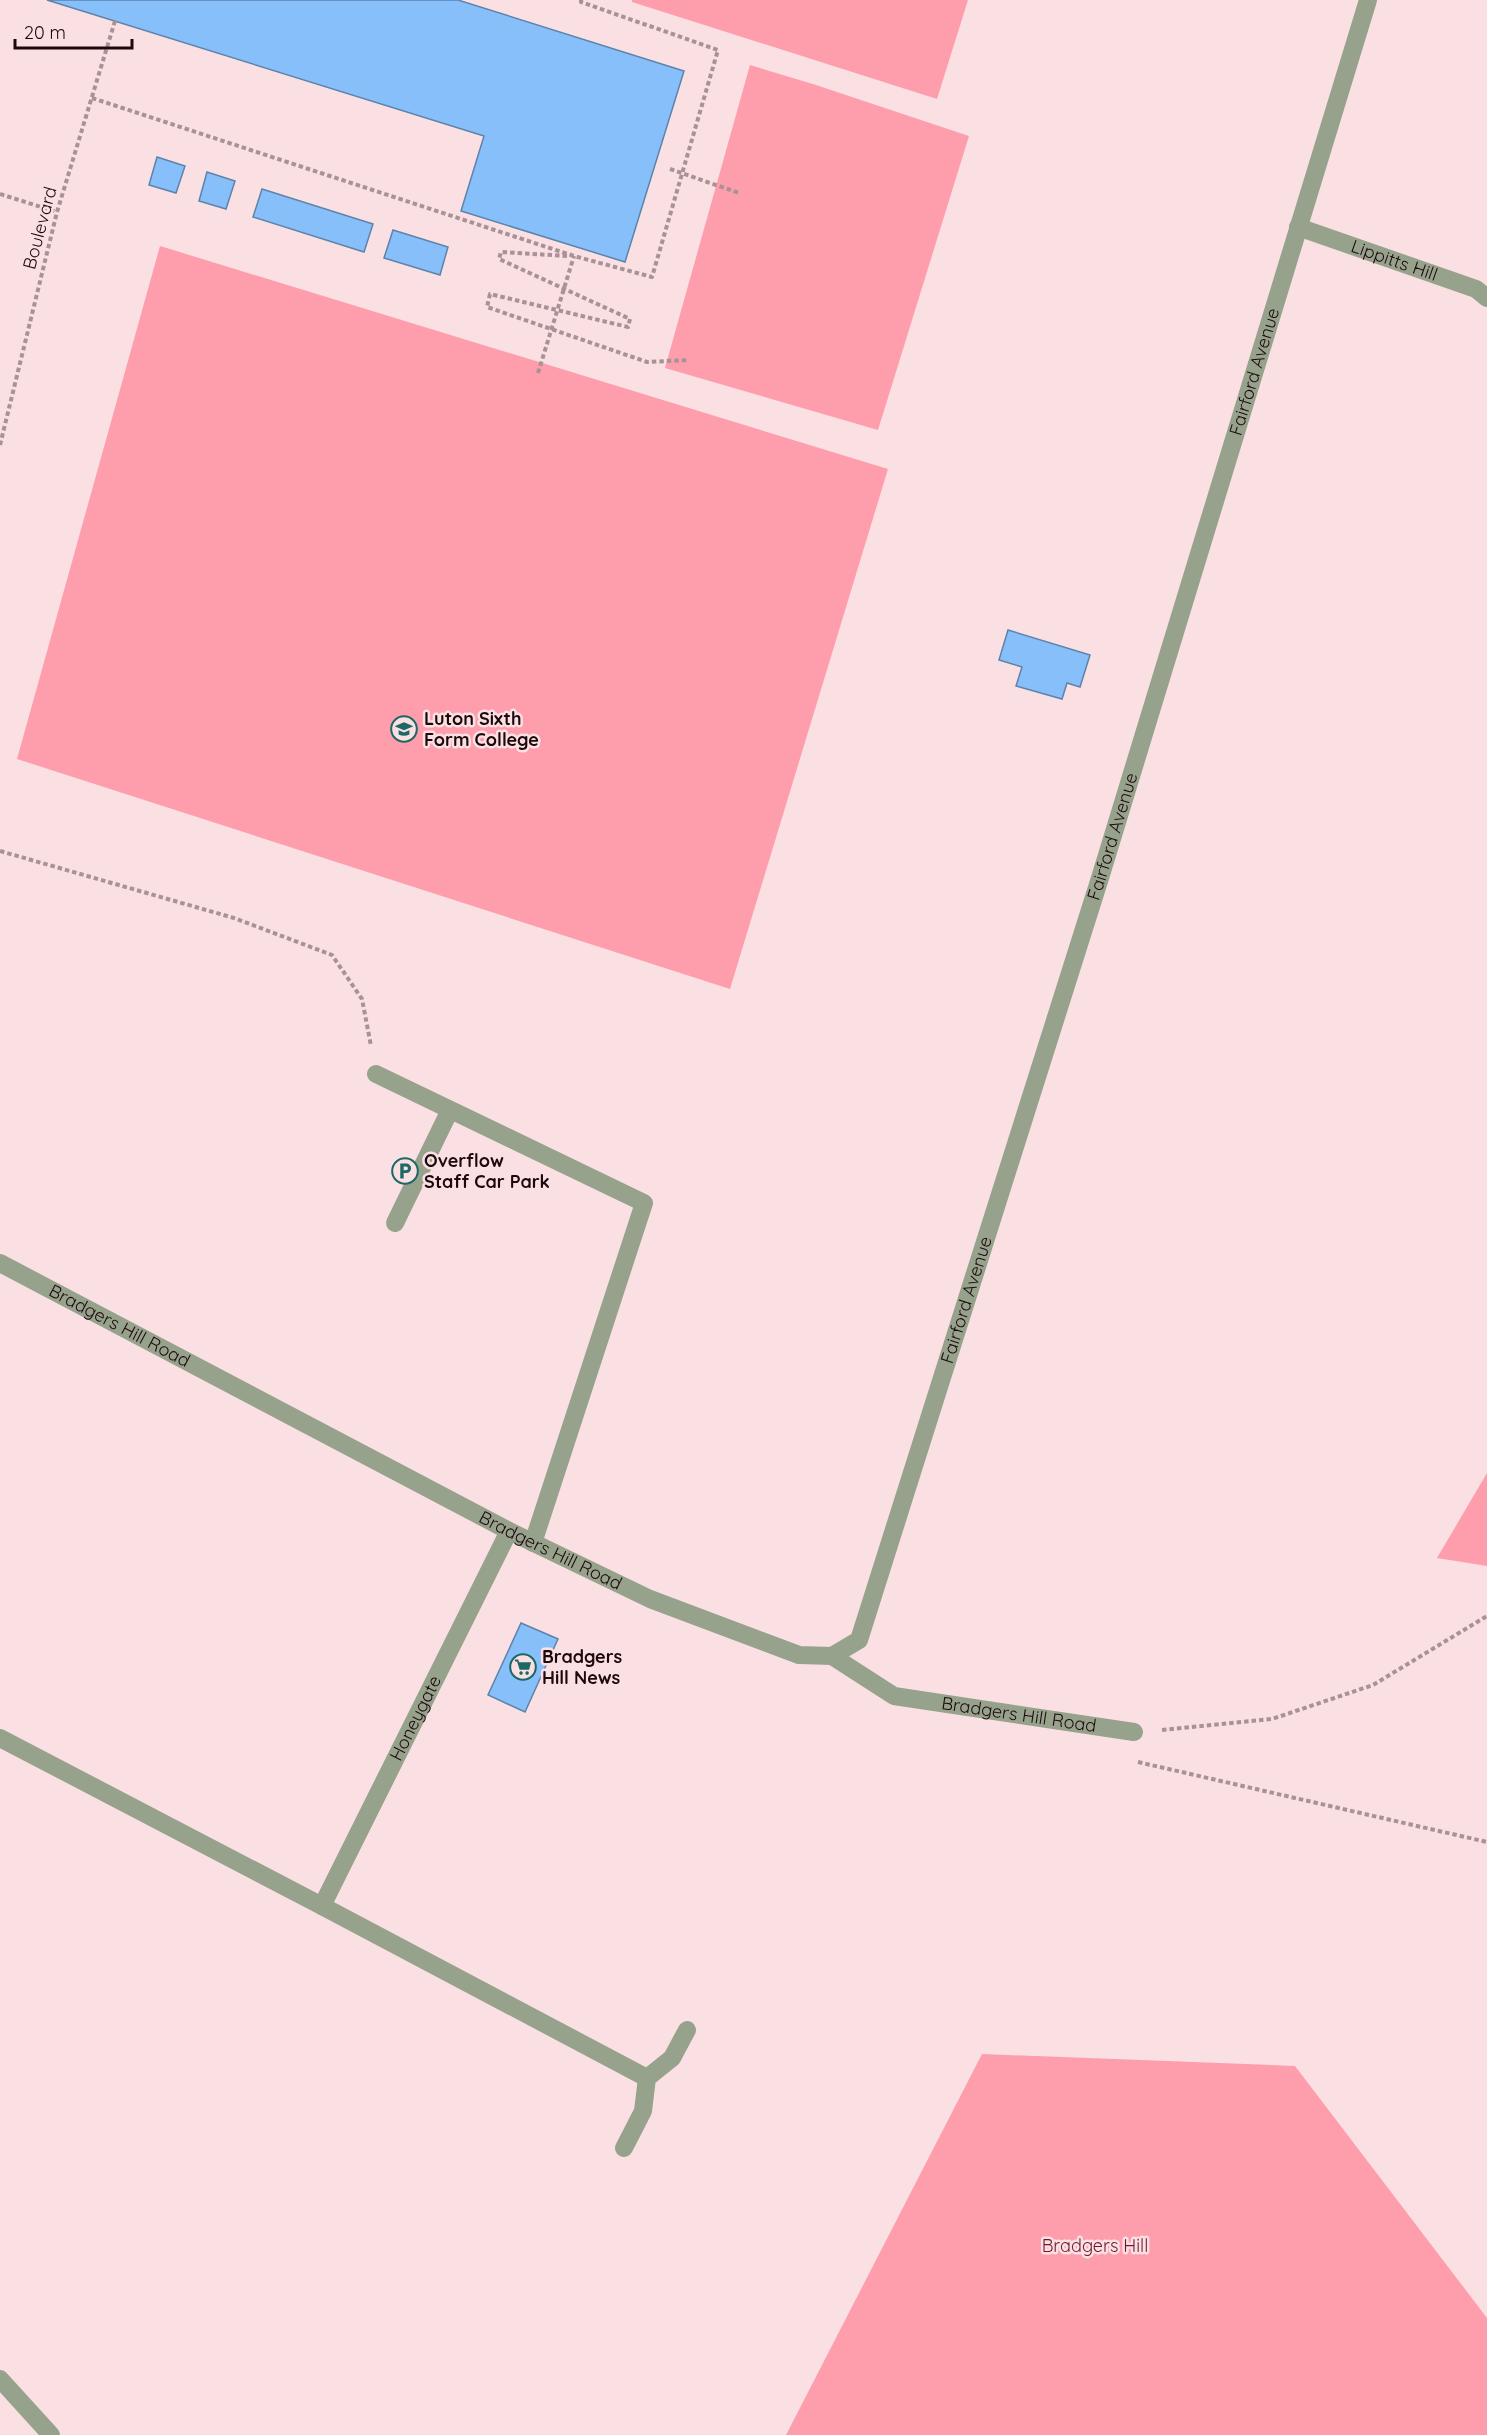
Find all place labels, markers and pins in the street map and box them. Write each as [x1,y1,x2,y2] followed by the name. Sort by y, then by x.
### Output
[424,707,539,751] place label: Luton Sixth Form College
[389,714,419,744] school or university icon: Luton Sixth Form College
[424,1149,550,1193] place label: Overflow Staff Car Park
[390,1156,420,1186] parking icon: Overflow Staff Car Park
[542,1645,623,1689] place label: Bradgers Hill News
[508,1652,538,1682] supermarket icon: Bradgers Hill News

